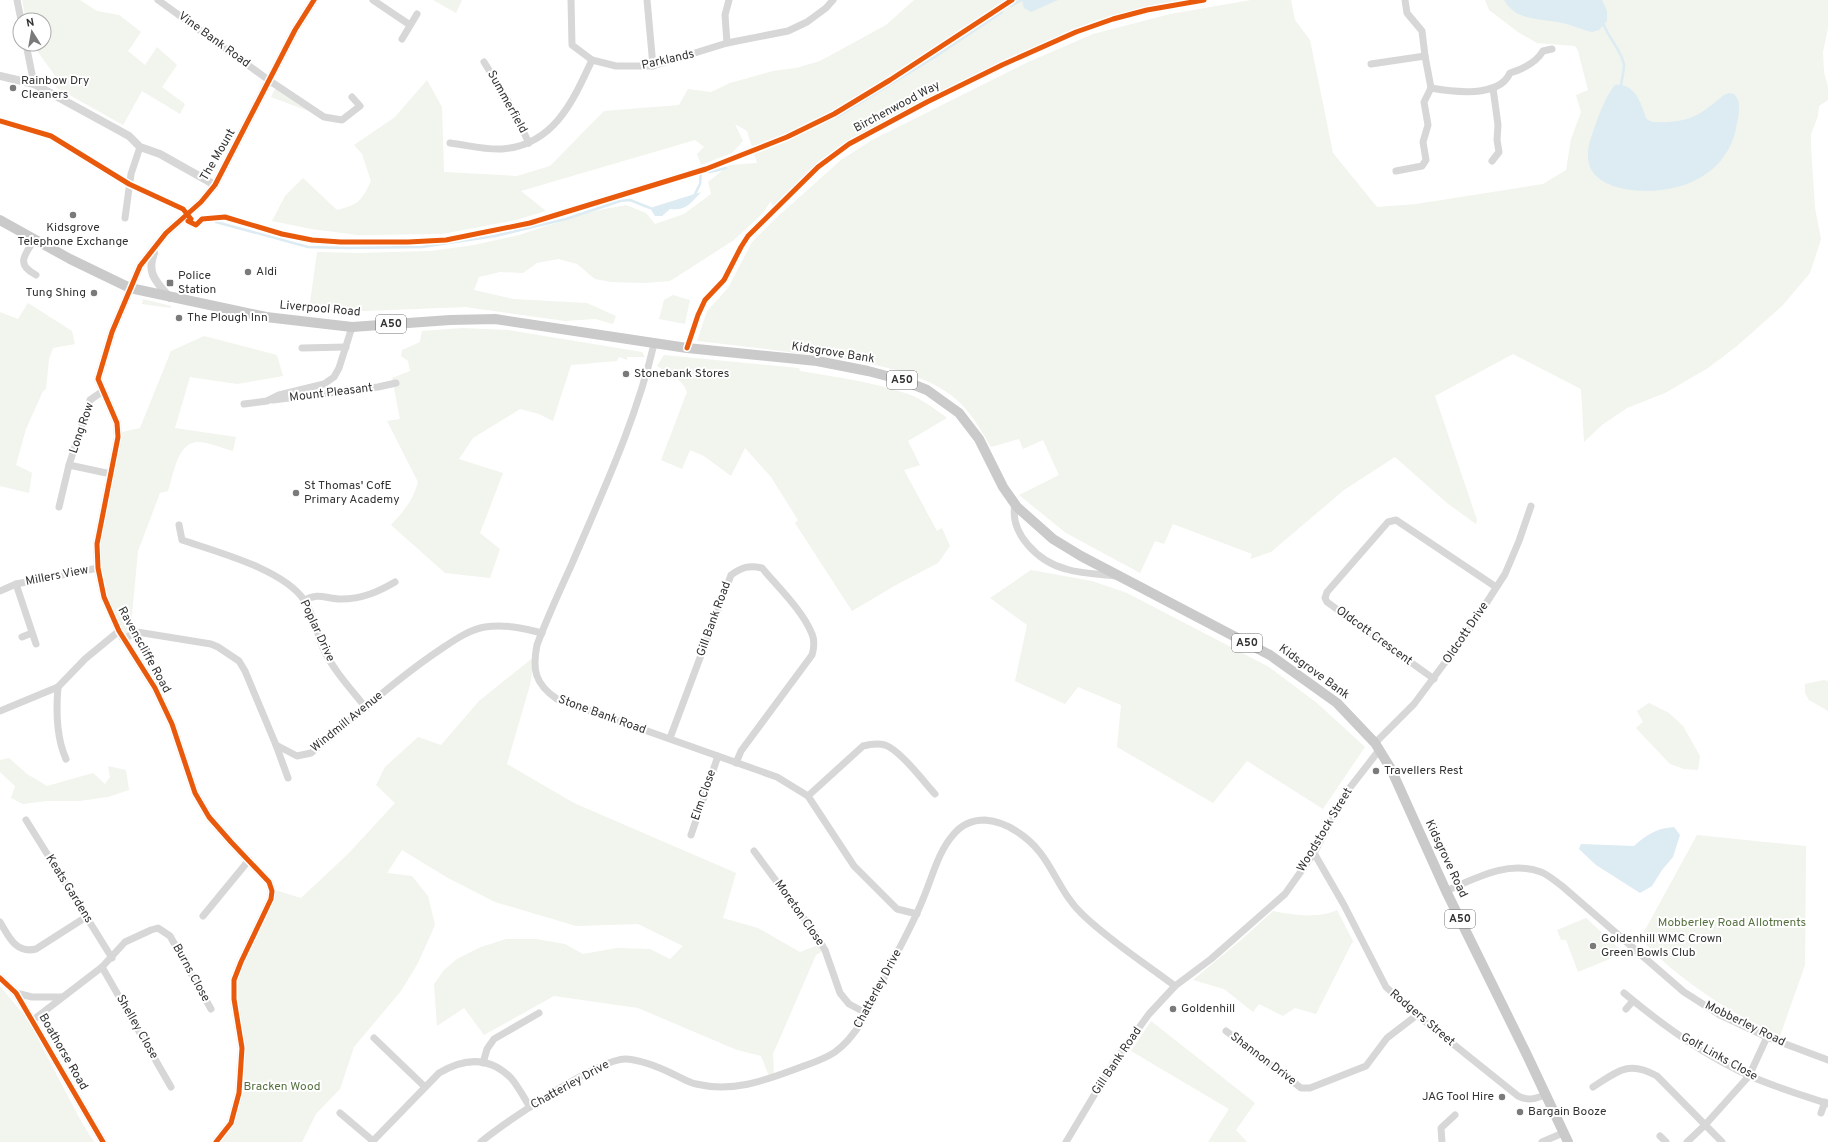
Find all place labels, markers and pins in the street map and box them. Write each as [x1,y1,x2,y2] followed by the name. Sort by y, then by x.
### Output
[21,73,89,103] place label: Rainbow Dry Cleaners
[8,83,18,93] marker: Rainbow Dry Cleaners
[68,210,78,220] marker: Kidsgrove Telephone Exchange
[17,220,129,250] place label: Kidsgrove Telephone Exchange
[256,264,277,280] place label: Aldi
[243,267,253,277] marker: Aldi
[178,268,216,298] place label: Police Station
[165,278,175,288] marker: Police Station
[25,285,86,301] place label: Tung Shing
[89,288,99,298] marker: Tung Shing
[187,310,268,326] place label: The Plough Inn
[174,313,184,323] marker: The Plough Inn
[634,366,729,382] place label: Stonebank Stores
[621,369,631,379] marker: Stonebank Stores
[304,478,400,508] place label: St Thomas' CofE Primary Academy
[291,488,301,498] marker: St Thomas' CofE Primary Academy
[1384,763,1463,779] place label: Travellers Rest
[1371,766,1381,776] marker: Travellers Rest
[1601,931,1722,961] place label: Goldenhill WMC Crown Green Bowls Club
[1588,941,1598,951] marker: Goldenhill WMC Crown Green Bowls Club
[1181,1001,1235,1017] place label: Goldenhill
[1168,1004,1178,1014] marker: Goldenhill
[1422,1089,1494,1105] place label: JAG Tool Hire
[1497,1092,1507,1102] marker: JAG Tool Hire
[1528,1104,1606,1120] place label: Bargain Booze
[1515,1107,1525,1117] marker: Bargain Booze

